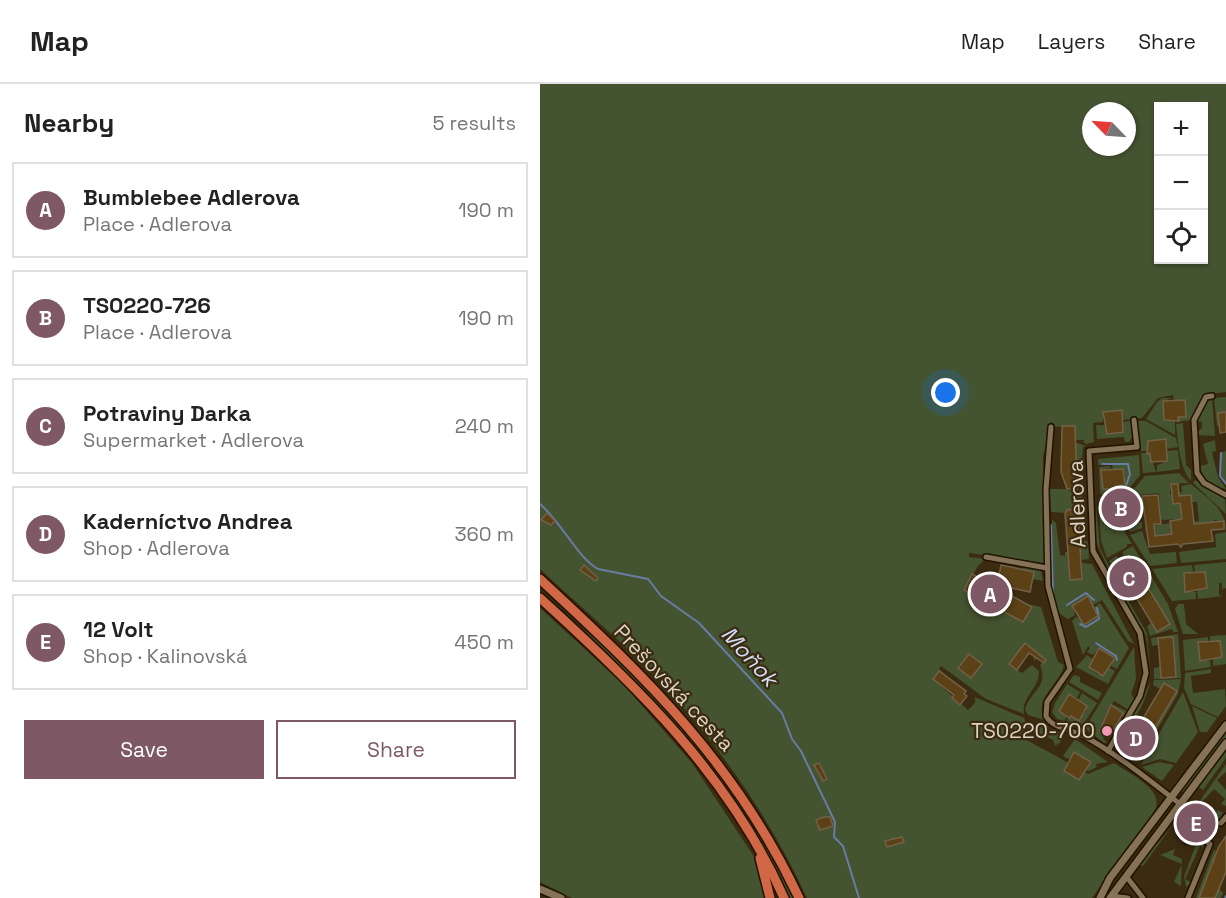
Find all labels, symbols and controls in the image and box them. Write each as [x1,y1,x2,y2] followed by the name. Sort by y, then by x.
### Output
[30,23,89,59] text: Map
[961,28,1005,55] text: Map
[1038,28,1105,55] text: Layers
[1138,28,1196,55] text: Share
[1082,102,1136,156] north arrow
[1154,102,1208,264] map controls
[1154,102,1208,156] button: +
[24,106,114,140] text: Nearby
[432,110,516,136] text: 5 results
[1154,156,1208,210] button: −
[83,183,300,211] text: Bumblebee Adlerova
[39,197,52,223] text: A
[458,197,514,223] text: 190 m
[1154,210,1208,264] button: locate
[83,211,232,237] text: Place · Adlerova
[83,291,211,319] text: TS0220-726
[39,305,52,331] text: B
[458,305,514,331] text: 190 m
[83,319,232,345] text: Place · Adlerova
[931,378,960,407] your location
[83,399,251,427] text: Potraviny Darka
[39,413,52,439] text: C
[455,413,514,439] text: 240 m
[83,427,304,453] text: Supermarket · Adlerova
[1061,460,1092,548] street label: Adlerova
[1102,486,1140,530] pin: B
[83,507,293,535] text: Kaderníctvo Andrea
[39,521,52,547] text: D
[455,521,514,547] text: 360 m
[83,535,230,561] text: Shop · Adlerova
[1110,556,1148,600] pin: C
[970,572,1010,616] pin: A
[83,615,154,643] text: 12 Volt
[608,618,740,757] street label: Prešovská cesta
[716,620,786,694] water label: Moňok
[40,629,51,655] text: E
[454,629,514,655] text: 450 m
[83,643,248,669] text: Shop · Kalinovská
[1116,716,1156,760] pin: D
[971,717,1095,744] place label: TS0220-700
[24,720,264,779] button: Save
[276,720,516,779] button: Share
[1100,724,1114,738] marker: TS0220-700
[1176,800,1216,846] pin: E

